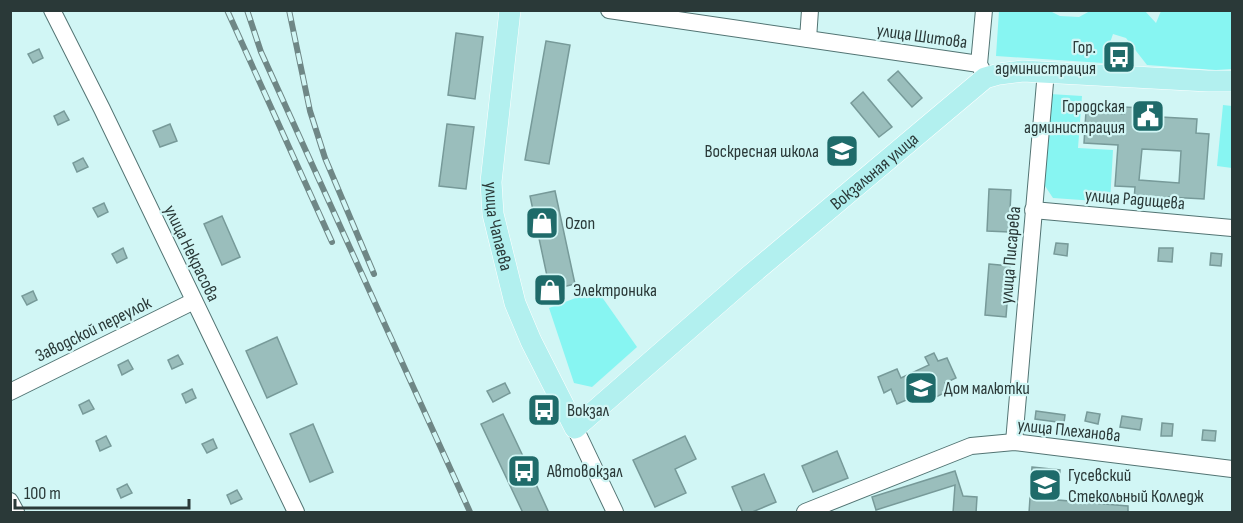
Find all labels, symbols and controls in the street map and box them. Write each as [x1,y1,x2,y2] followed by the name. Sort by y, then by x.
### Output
[875,20,969,53] street label: улица Шитова
[995,37,1096,79] place label: Гор. администрация
[1101,39,1137,75] bus stop icon: Гор. администрация
[1024,96,1125,138] place label: Городская администрация
[1130,98,1166,134] public building icon: Городская администрация
[826,128,923,214] street label: Вокзальная улица
[824,133,860,169] school or university icon: Воскресная школа
[704,141,819,162] place label: Воскресная школа
[480,181,517,273] street label: улица Чапаева
[1084,185,1186,214] street label: улица Радищева
[159,202,224,305] street label: улица Некрасова
[524,205,560,241] shop icon: Ozon
[996,205,1025,305] street label: улица Писарева
[565,213,595,234] place label: Ozon
[532,272,568,308] shop icon: Электроника
[573,280,657,301] place label: Электроника
[32,292,155,367] street label: Заводской переулок
[903,370,939,406] school or university icon: Дом малютки
[944,378,1030,399] place label: Дом малютки
[526,392,562,428] bus stop icon: Вокзал
[567,400,610,421] place label: Вокзал
[1016,415,1122,446] street label: улица Плеханова
[506,453,542,489] bus stop icon: Автовокзал
[546,461,623,482] place label: Автовокзал
[1068,465,1204,507] place label: Гусевский Стекольный Колледж
[1027,467,1063,503] school or university icon: Гусевский Стекольный Колледж
[15,472,189,510] scale bar
[24,483,61,504] text: 100 m

